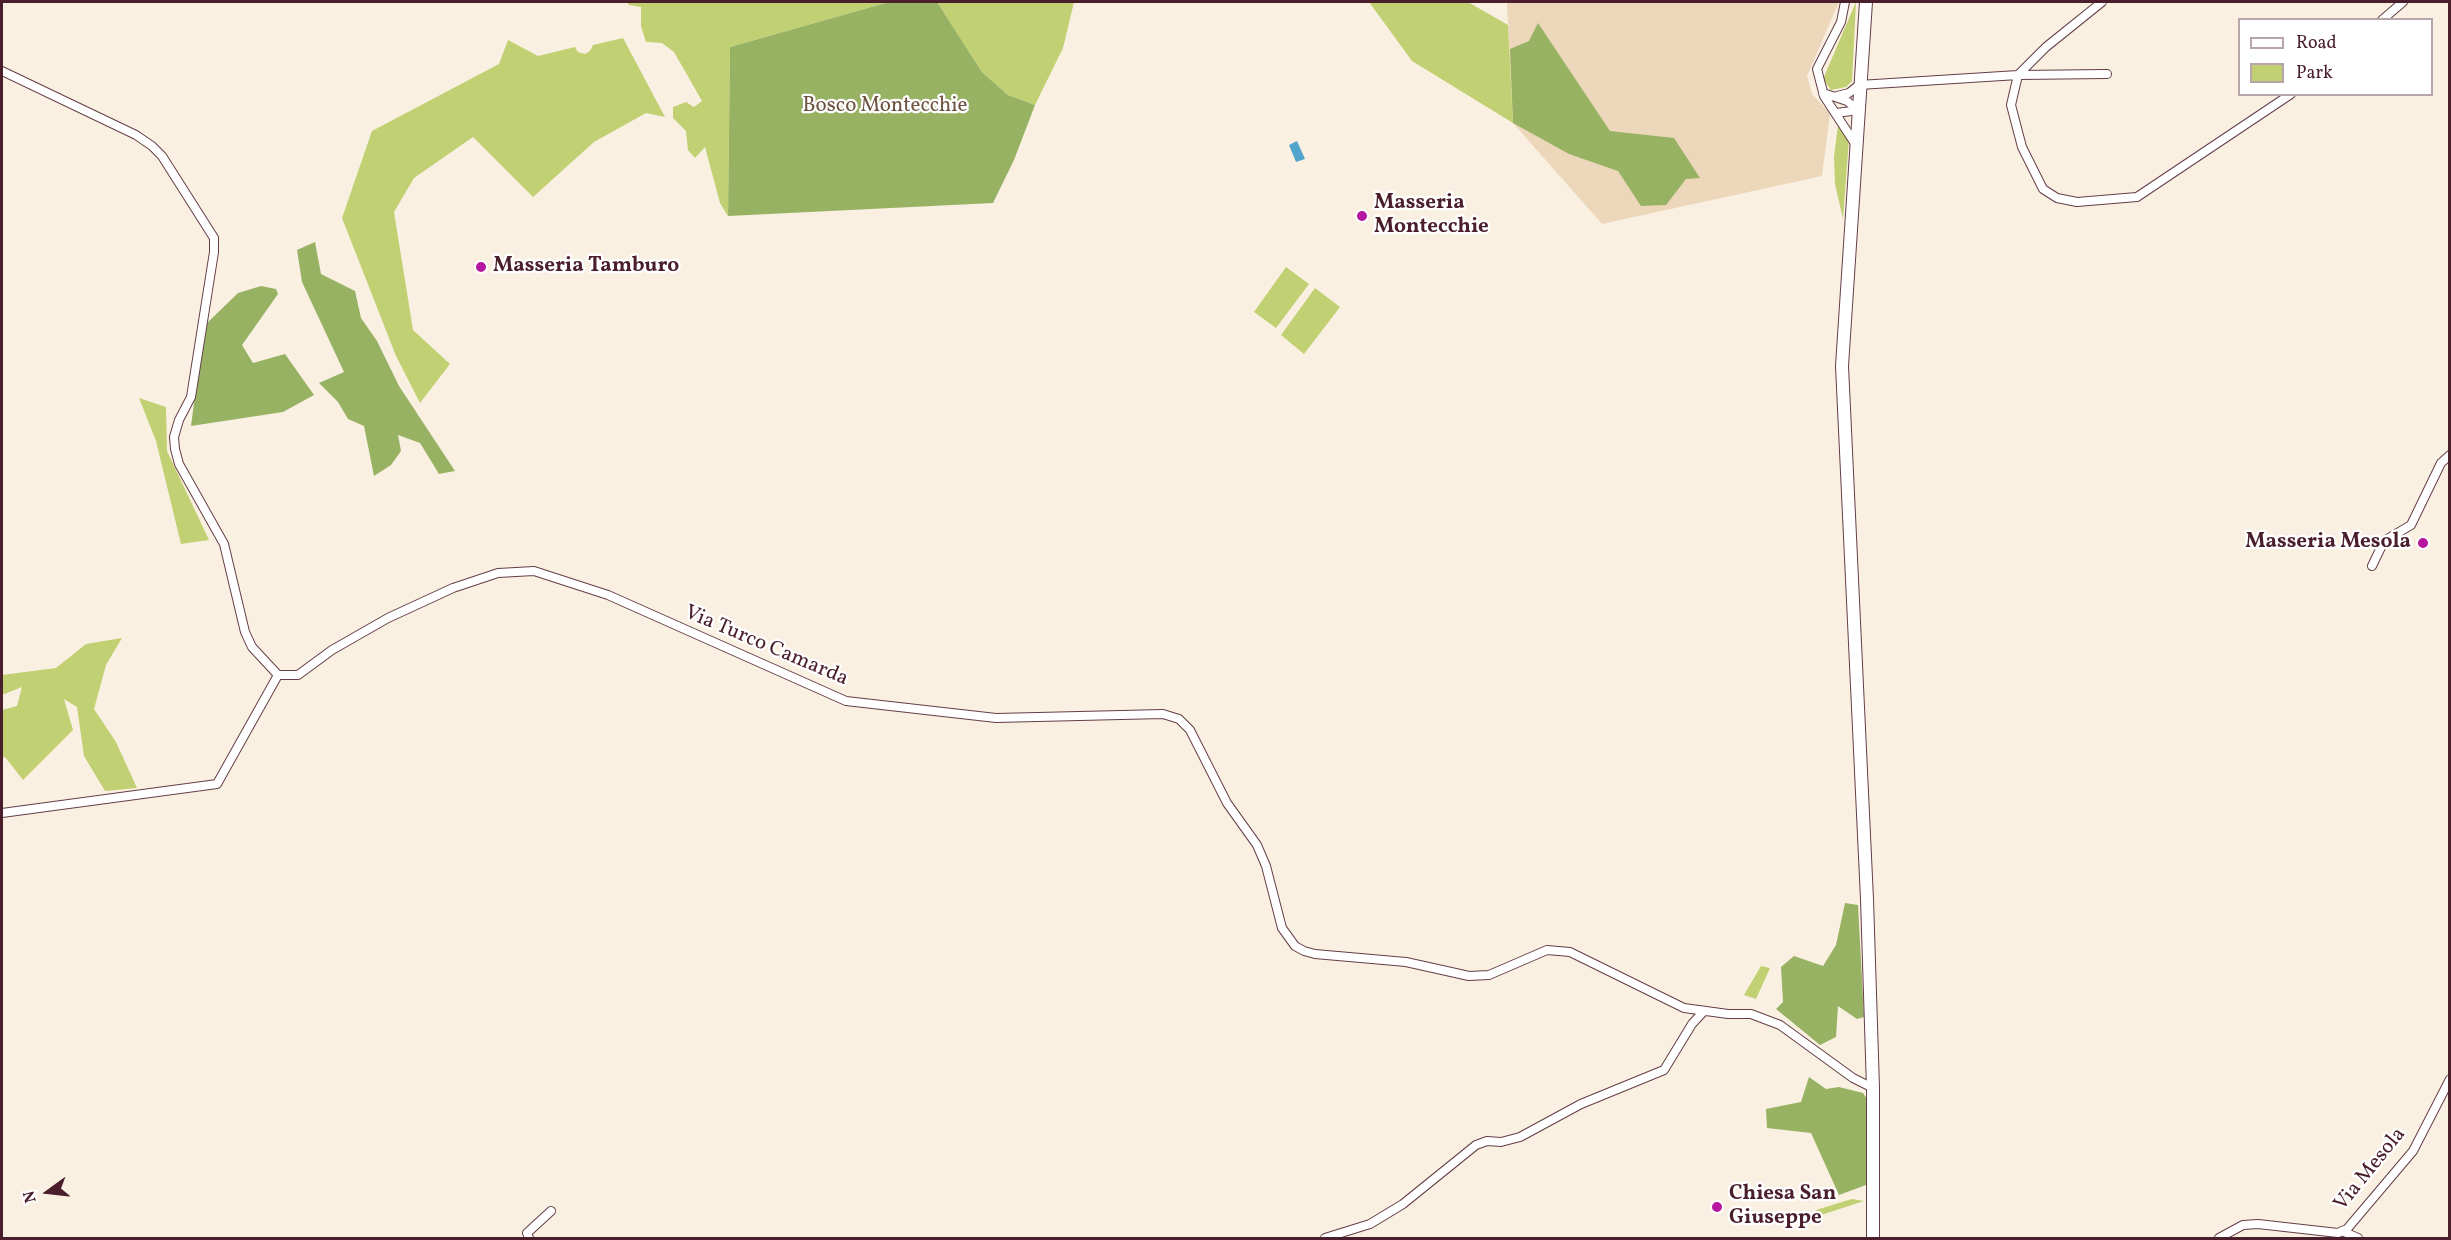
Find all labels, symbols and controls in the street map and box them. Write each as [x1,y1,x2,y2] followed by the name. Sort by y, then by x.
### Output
[2238,18,2433,96] legend
[2296,31,2337,56] text: Road
[2296,61,2333,86] text: Park
[803,94,967,120] park label: Bosco Montecchie
[1374,191,1489,241] place label: Masseria Montecchie
[1355,209,1369,223] marker: Masseria Montecchie
[493,254,679,280] place label: Masseria Tamburo
[474,260,488,274] marker: Masseria Tamburo
[2245,530,2411,556] place label: Masseria Mesola
[2416,536,2430,550] marker: Masseria Mesola
[680,601,852,693] street label: Via Turco Camarda
[2330,1123,2412,1217] street label: Via Mesola
[18,1162,78,1222] north arrow
[1729,1182,1836,1232] place label: Chiesa San Giuseppe
[18,1188,43,1205] text: N
[1710,1200,1724,1214] marker: Chiesa San Giuseppe

